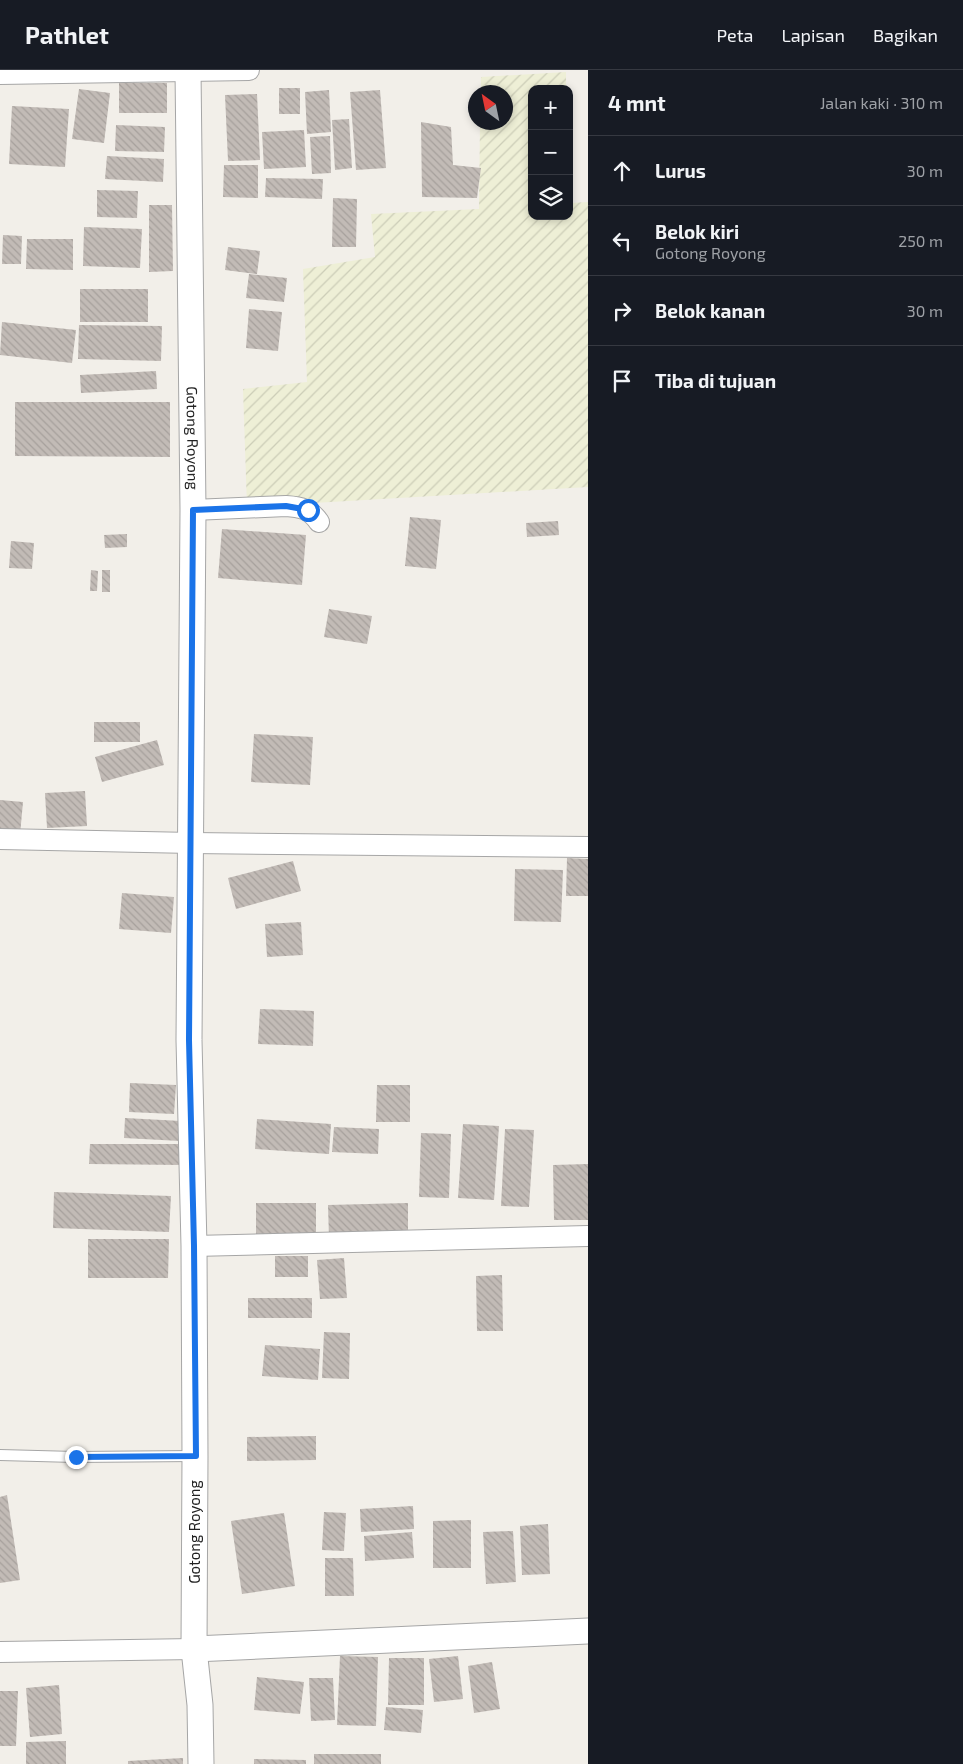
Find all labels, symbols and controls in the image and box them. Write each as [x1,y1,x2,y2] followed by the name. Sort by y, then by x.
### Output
[25,20,109,49] text: Pathlet
[716,24,753,46] text: Peta
[781,24,845,46] text: Lapisan
[873,24,938,46] text: Bagikan
[468,85,513,130] north arrow
[528,85,573,220] map controls
[528,85,573,130] button: +
[608,90,666,115] text: 4 mnt
[820,93,943,112] text: Jalan kaki · 310 m
[528,130,573,175] button: −
[608,157,636,185] icon: ahead
[655,159,706,182] text: Lurus
[907,161,943,180] text: 30 m
[528,175,573,220] button: layers
[655,220,739,243] text: Belok kiri
[608,227,636,255] icon: left
[898,231,943,250] text: 250 m
[655,243,766,262] text: Gotong Royong
[608,297,636,325] icon: right
[655,299,765,322] text: Belok kanan
[907,301,943,320] text: 30 m
[608,367,636,395] icon: arrive
[655,369,776,392] text: Tiba di tujuan
[184,386,203,491] street label: Gotong Royong
[297,499,320,522] route start
[65,1446,88,1469] route end
[185,1480,203,1584] street label: Gotong Royong

